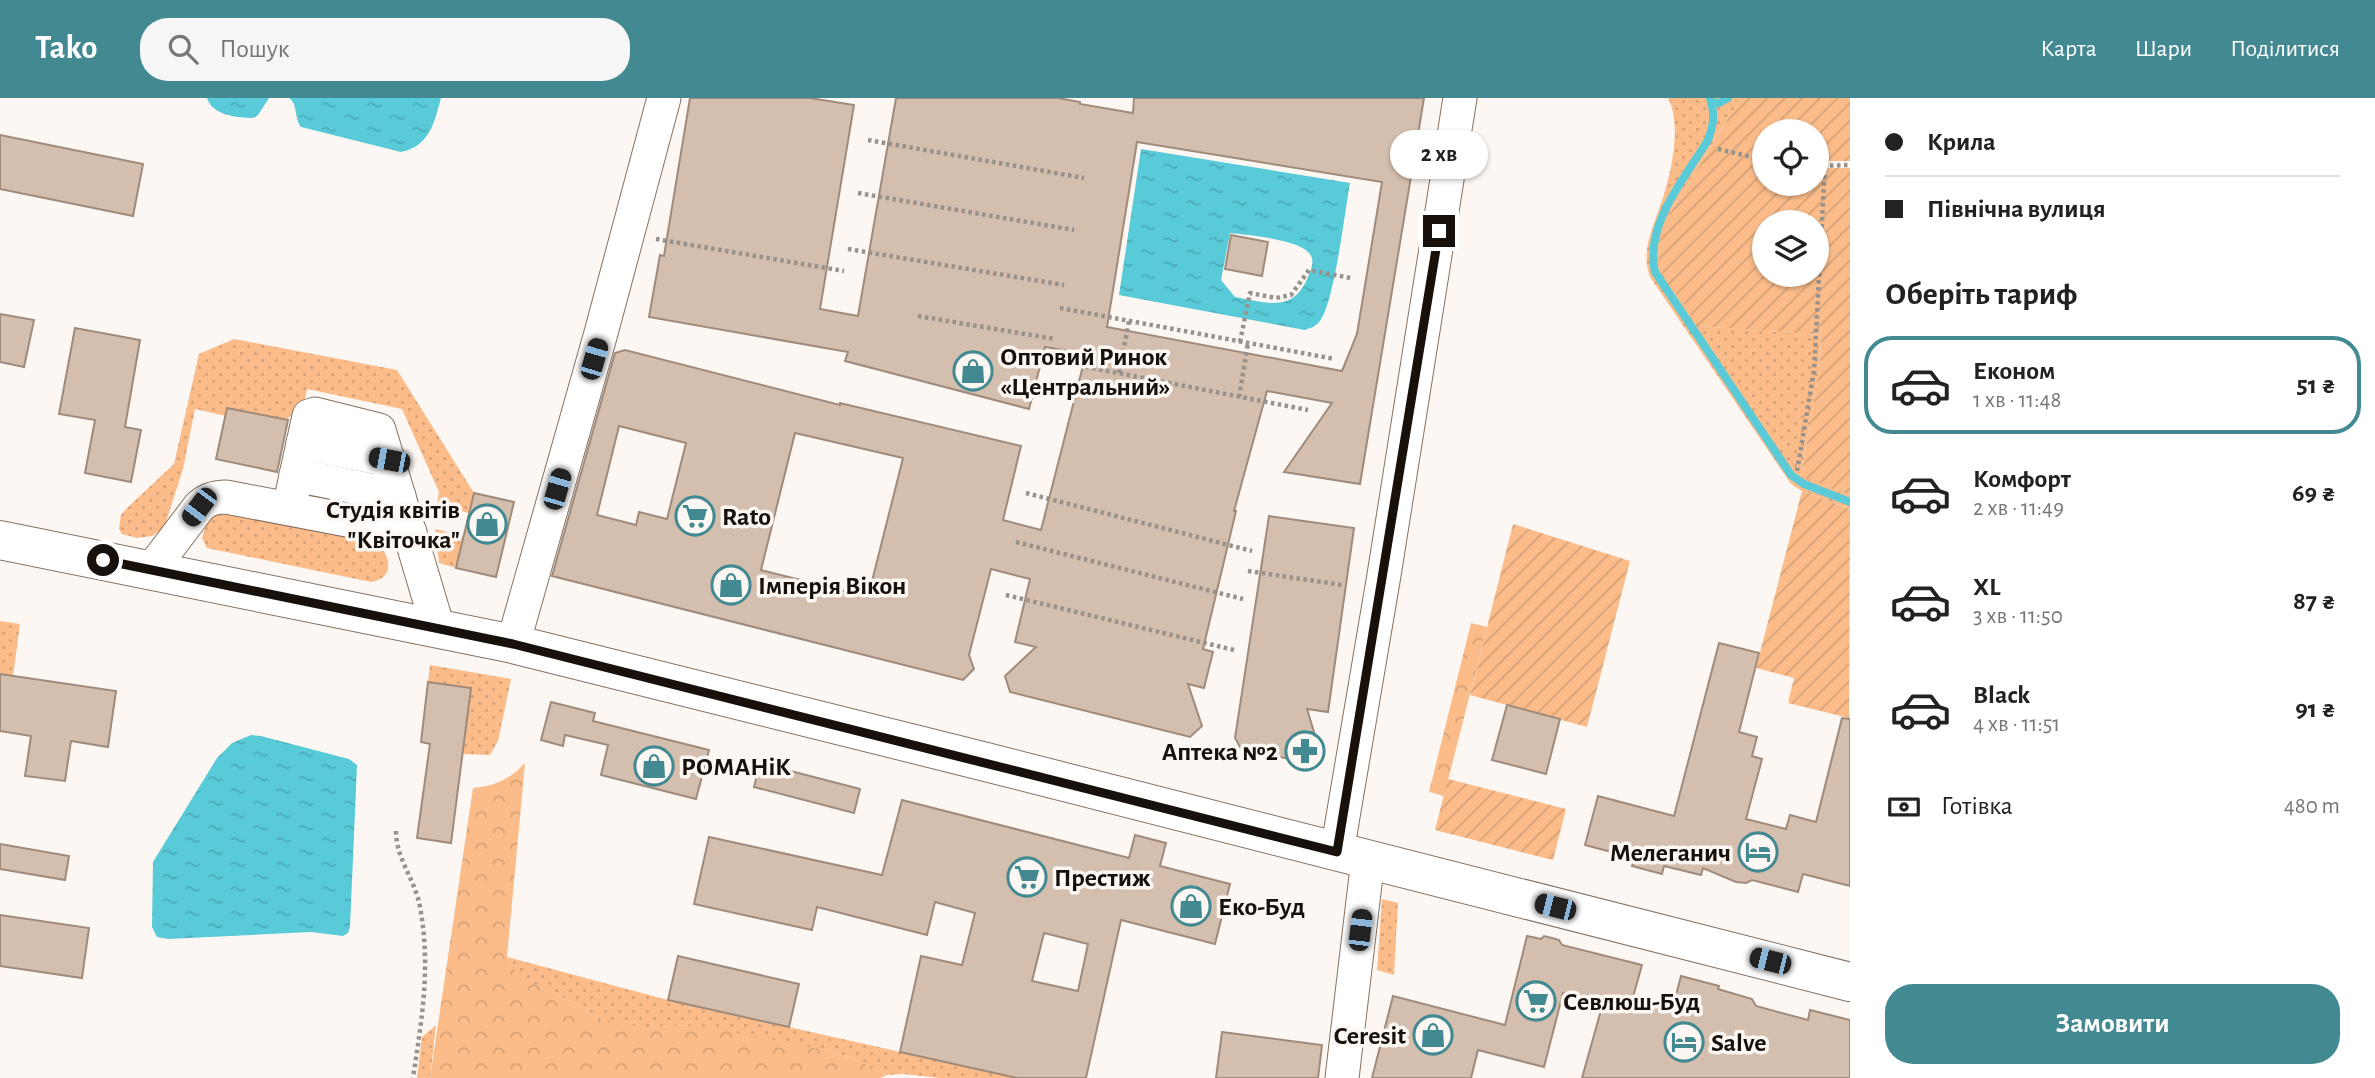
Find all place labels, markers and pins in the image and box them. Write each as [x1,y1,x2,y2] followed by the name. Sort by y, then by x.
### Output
[1000,344,1170,400] place label: Оптовий Ринок «Центральний»
[952,350,994,392] shop icon: Оптовий Ринок «Центральний»
[674,495,716,537] supermarket icon: Rato
[326,497,460,553] place label: Студія квітів "Квіточка"
[466,503,508,545] shop icon: Студія квітів "Квіточка"
[722,504,771,530] place label: Rato
[710,564,752,606] shop icon: Імперія Вікон
[758,573,906,599] place label: Імперія Вікон
[1284,730,1326,772] pharmacy icon: Аптека №2
[1162,739,1278,765] place label: Аптека №2
[633,745,675,787] shop icon: РОМАНіК
[681,754,791,780] place label: РОМАНіК
[1737,831,1779,873] hotel icon: Мелеганич
[1610,840,1731,866] place label: Мелеганич
[1006,856,1048,898] supermarket icon: Престиж
[1054,865,1151,891] place label: Престиж
[1170,885,1212,927] shop icon: Еко-Буд
[1218,894,1305,920] place label: Еко-Буд
[1515,980,1557,1022] supermarket icon: Севлюш-Буд
[1563,989,1700,1015] place label: Севлюш-Буд
[1412,1014,1454,1056] shop icon: Ceresit
[1663,1021,1705,1063] hotel icon: Salve
[1334,1023,1406,1049] place label: Ceresit
[1711,1030,1766,1056] place label: Salve

